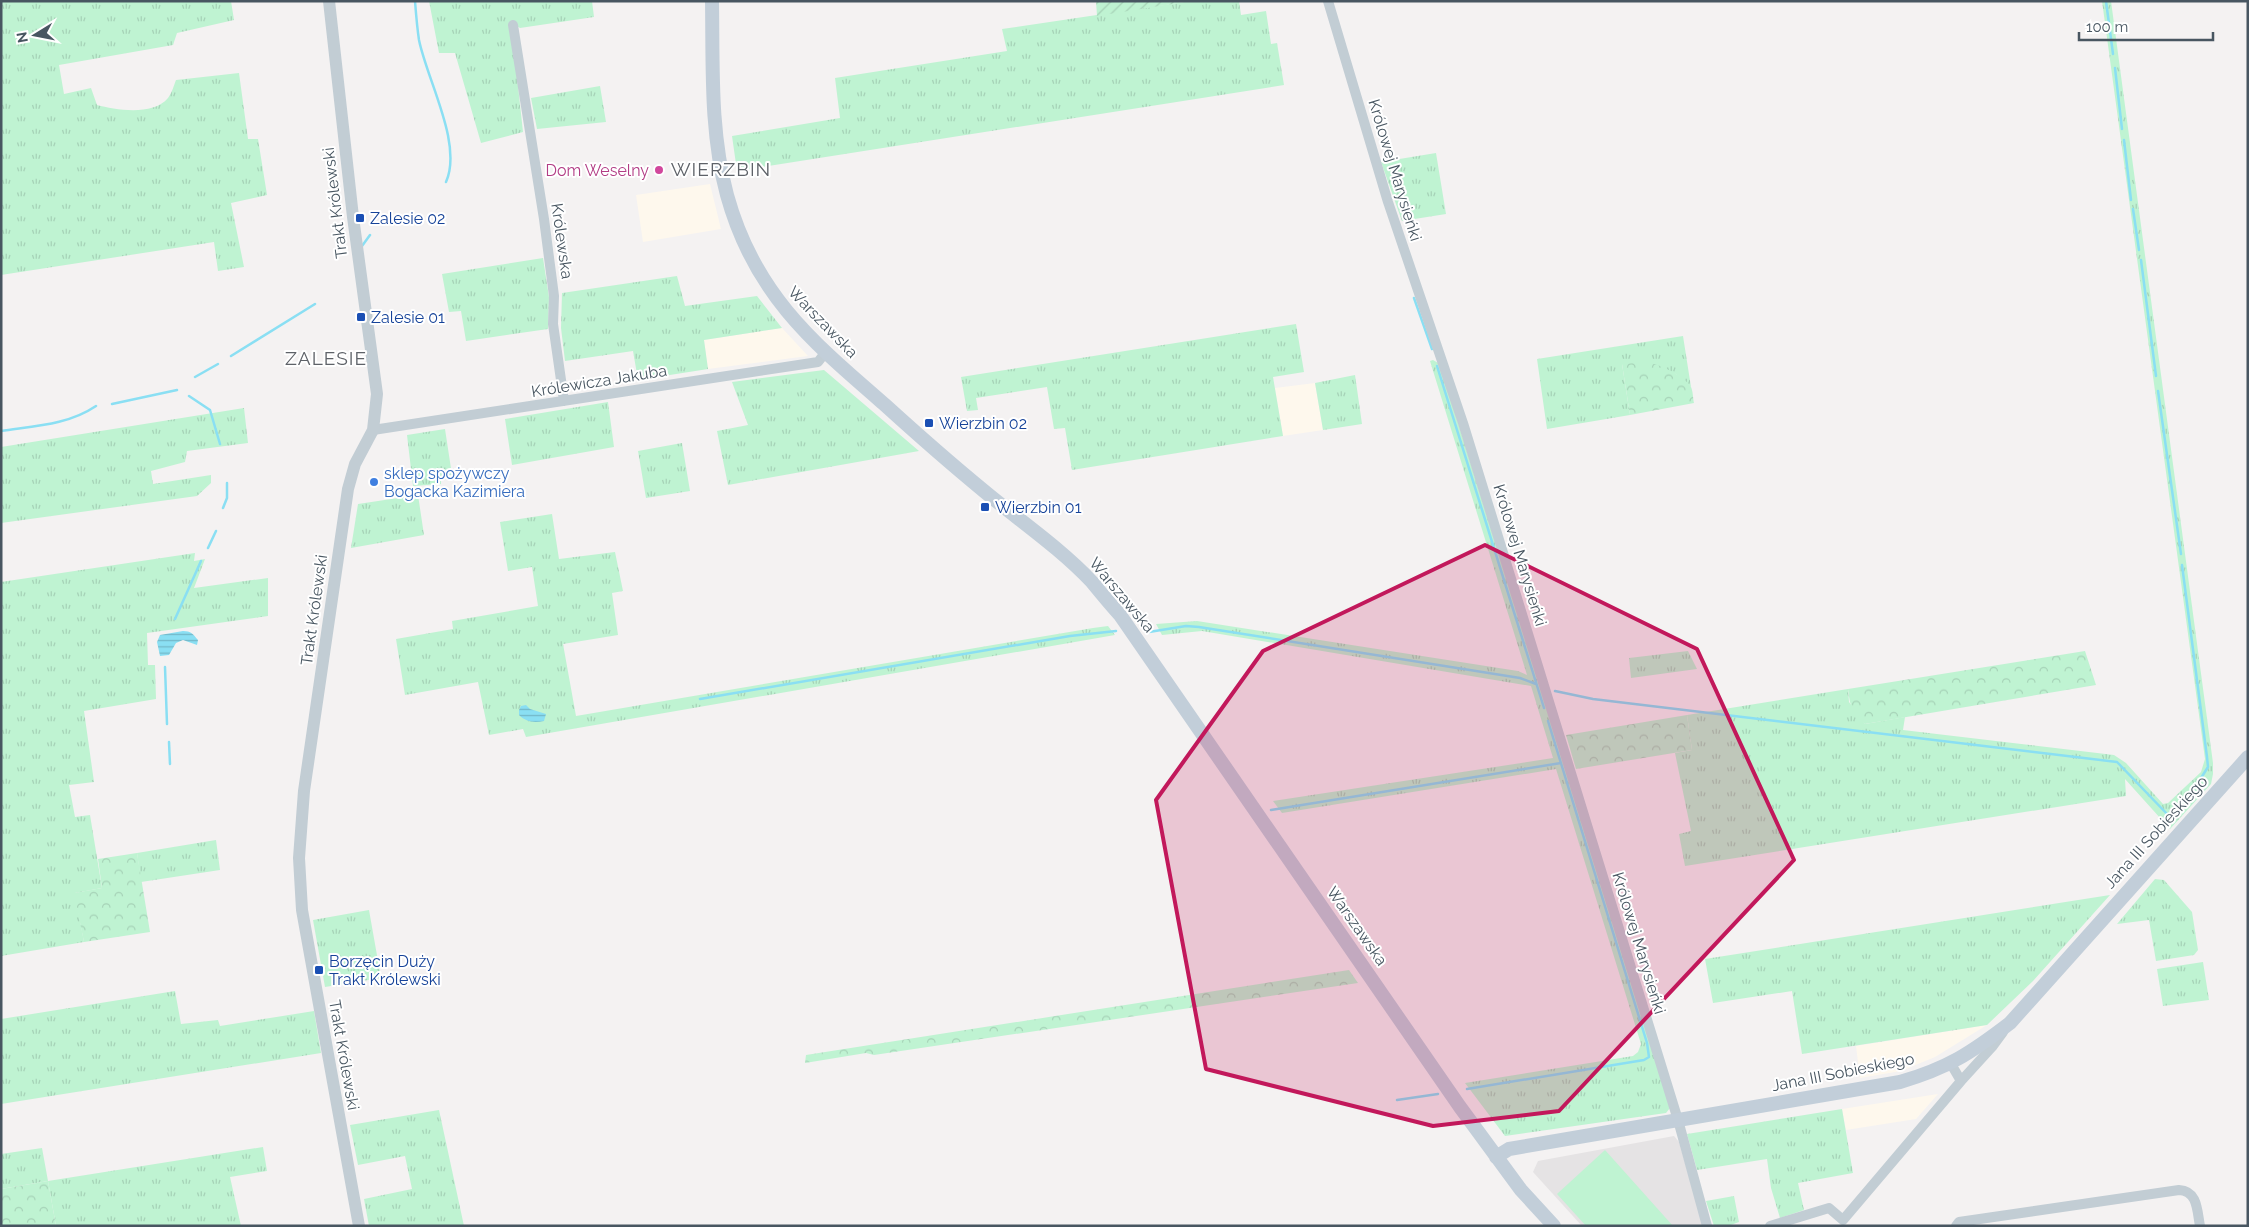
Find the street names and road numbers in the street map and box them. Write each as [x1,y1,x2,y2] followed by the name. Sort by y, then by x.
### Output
[1364,97,1426,243] street label: Królowej Marysieńki
[319,146,351,260] street label: Trakt Królewski
[547,202,577,280] street label: Królewska
[784,282,862,362] street label: Warszawska
[530,361,668,401] street label: Królewicza Jakuba
[1489,482,1551,628] street label: Królowej Marysieńki
[297,553,331,667] street label: Trakt Królewski
[1085,554,1159,636] street label: Warszawska
[2100,772,2212,892] street label: Jana III Sobieskiego
[1608,870,1670,1016] street label: Królowej Marysieńki
[1323,883,1391,969] street label: Warszawska
[325,998,363,1112] street label: Trakt Królewski
[1770,1049,1916,1095] street label: Jana III Sobieskiego

